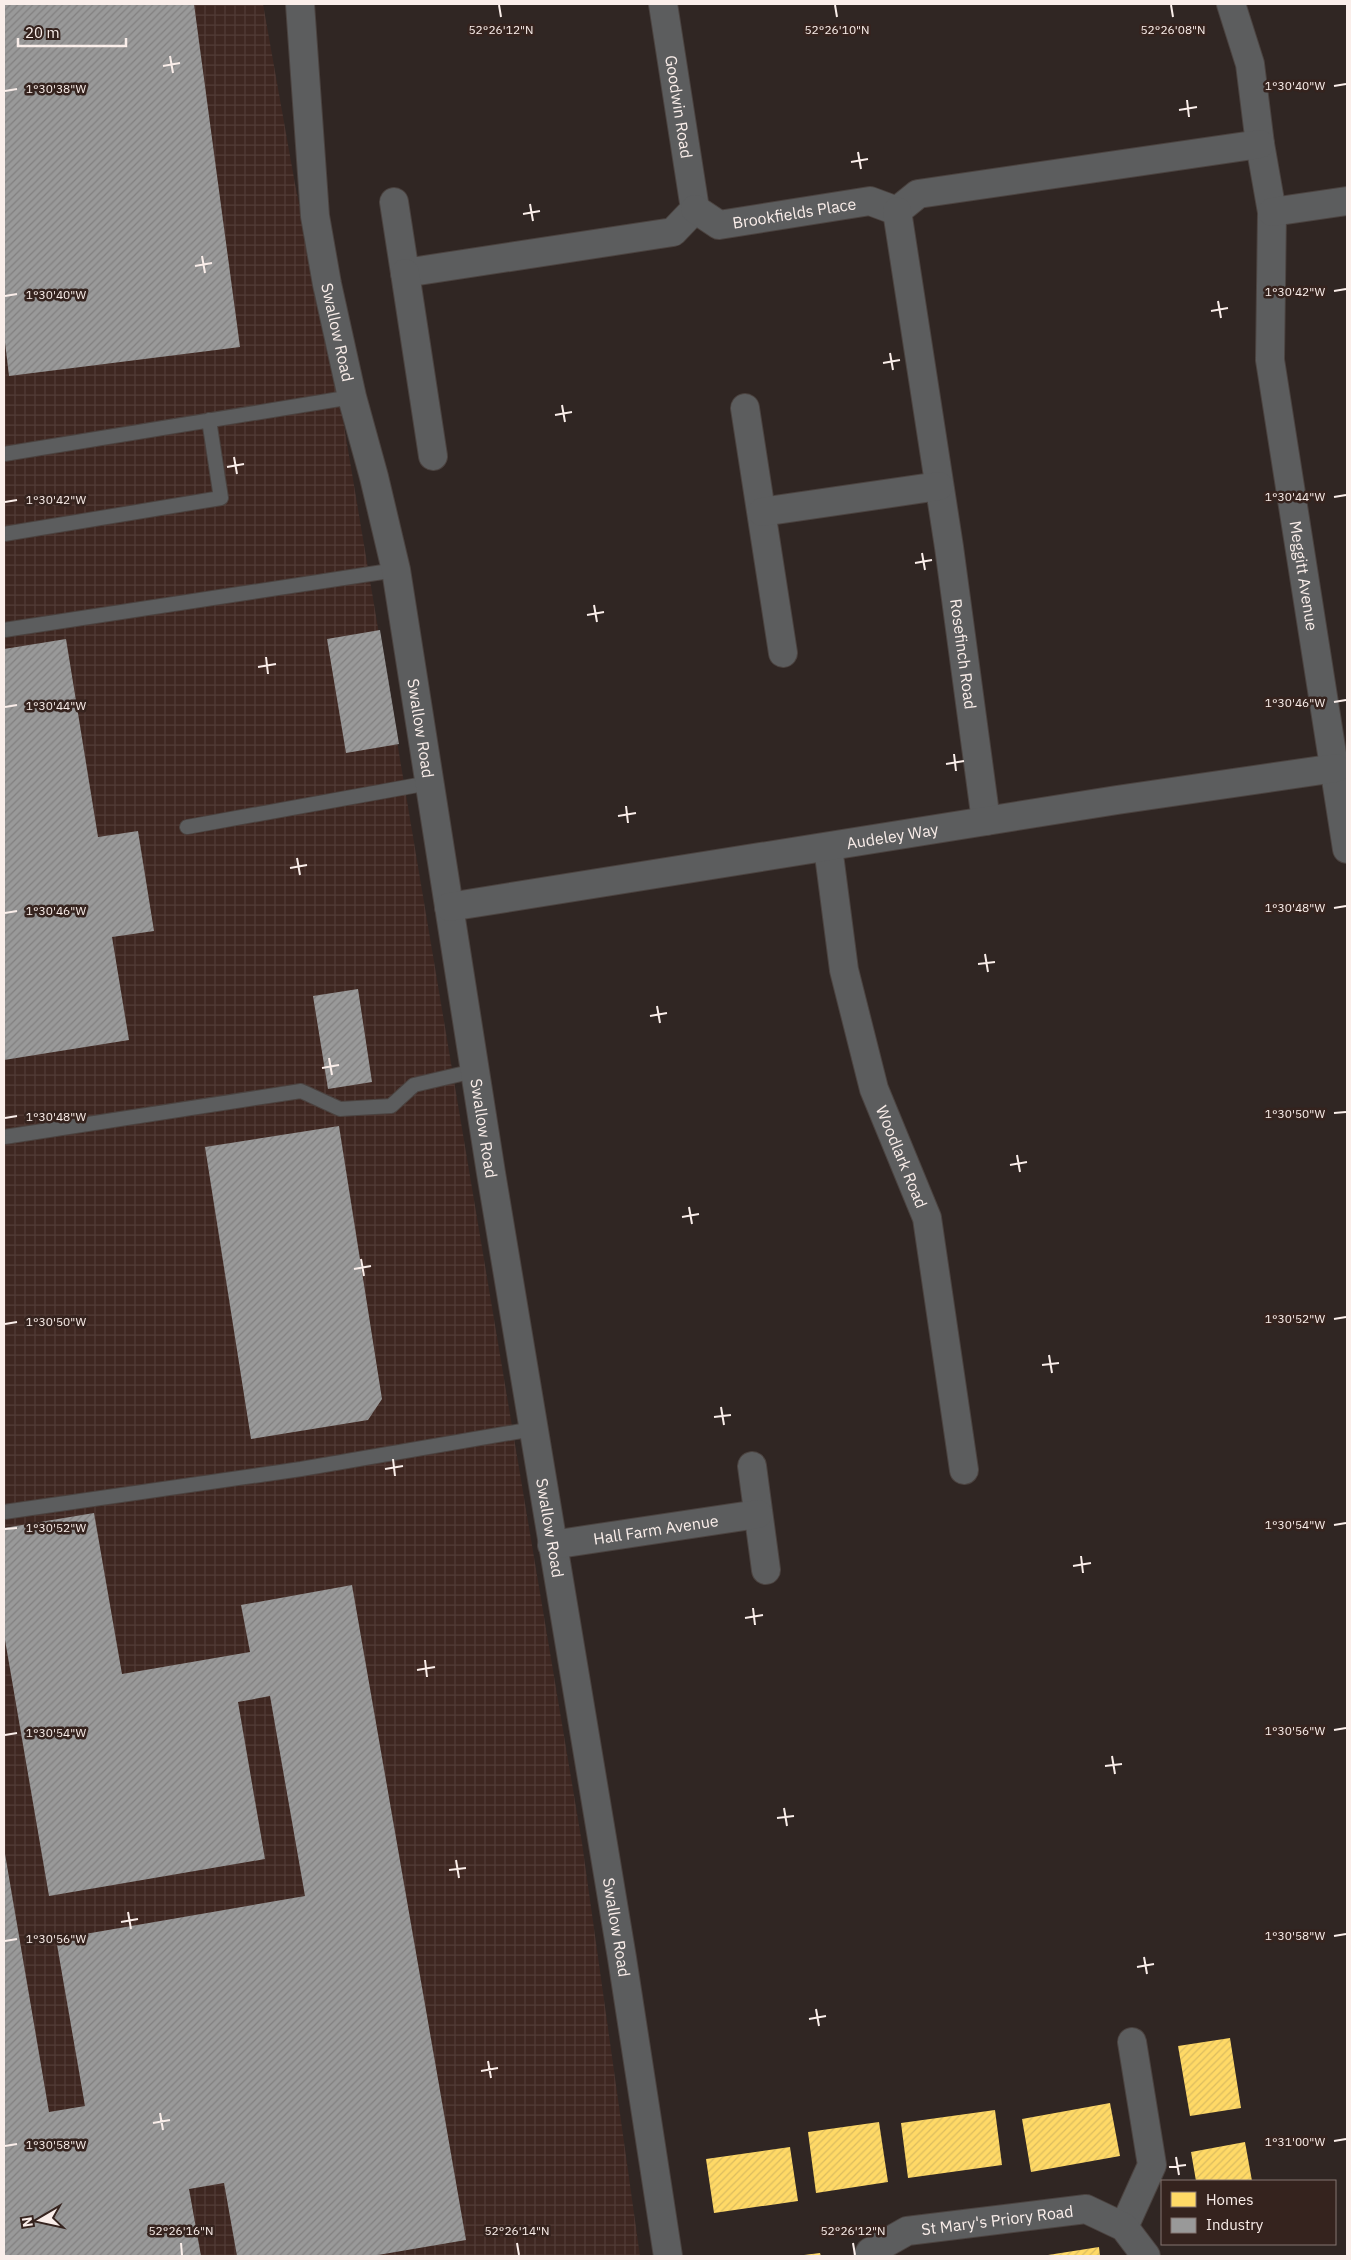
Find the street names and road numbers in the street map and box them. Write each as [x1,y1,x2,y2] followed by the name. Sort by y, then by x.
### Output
[661,54,697,160] street label: Goodwin Road
[731,193,858,233] street label: Brookfields Place
[317,281,358,383] street label: Swallow Road
[1285,519,1323,632] street label: Meggitt Avenue
[946,597,981,711] street label: Rosefinch Road
[403,677,439,779] street label: Swallow Road
[845,819,940,853] street label: Audeley Way
[466,1077,502,1180] street label: Swallow Road
[872,1103,932,1211] street label: Woodlark Road
[532,1477,568,1579] street label: Swallow Road
[592,1510,720,1549] street label: Hall Farm Avenue
[599,1876,635,1978] street label: Swallow Road
[920,2201,1074,2239] street label: St Mary's Priory Road

